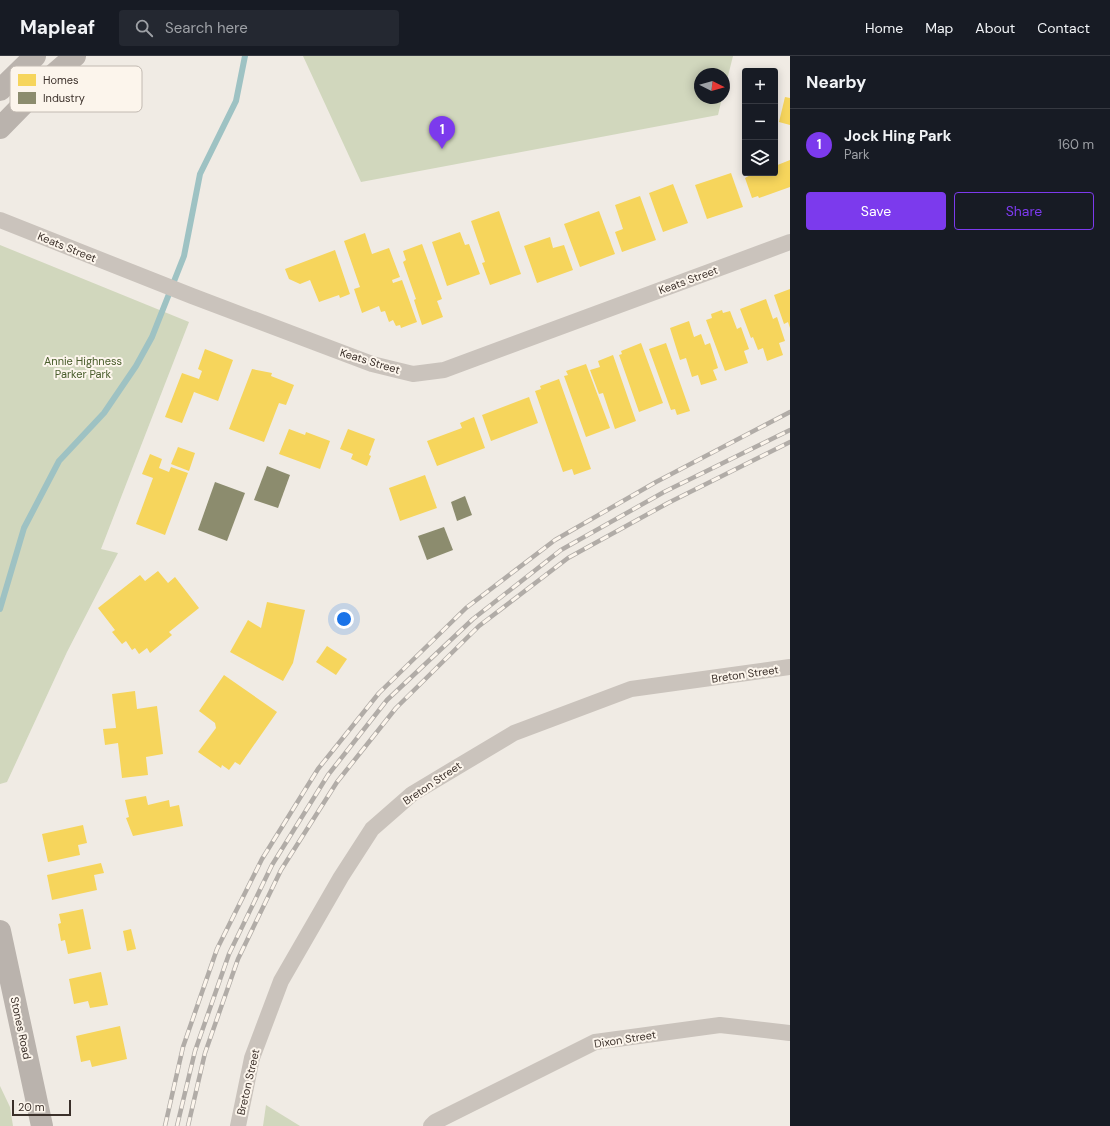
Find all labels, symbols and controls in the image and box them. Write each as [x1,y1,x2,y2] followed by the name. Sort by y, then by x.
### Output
[119,10,399,46] search box
[20,15,95,40] text: Mapleaf
[133,17,155,39] icon: search
[165,18,248,38] text: Search here
[865,19,903,37] text: Home
[925,19,953,37] text: Map
[975,19,1015,37] text: About
[1037,19,1090,37] text: Contact
[10,66,142,112] legend
[694,68,730,104] north arrow
[742,68,778,176] map controls
[742,68,778,104] button: +
[806,71,866,93] text: Nearby
[43,73,79,87] text: Homes
[43,91,85,105] text: Industry
[742,104,778,140] button: −
[429,116,455,149] pin: 1
[844,126,951,146] text: Jock Hing Park
[817,136,821,153] text: 1
[1058,136,1094,153] text: 160 m
[742,140,778,176] button: layers
[844,146,870,163] text: Park
[806,192,946,230] button: Save
[954,192,1094,230] button: Share
[36,229,98,265] street label: Keats Street
[656,263,720,297] street label: Keats Street
[338,345,402,377] street label: Keats Street
[44,354,122,381] park label: Annie Highness Parker Park
[334,609,354,629] your location
[711,662,779,686] street label: Breton Street
[400,758,464,808] street label: Breton Street
[8,995,34,1061] street label: Stones Road
[593,1027,657,1051] street label: Dixon Street
[234,1047,262,1117] street label: Breton Street
[12,1098,71,1117] scale bar
[18,1100,44,1114] text: 20 m

